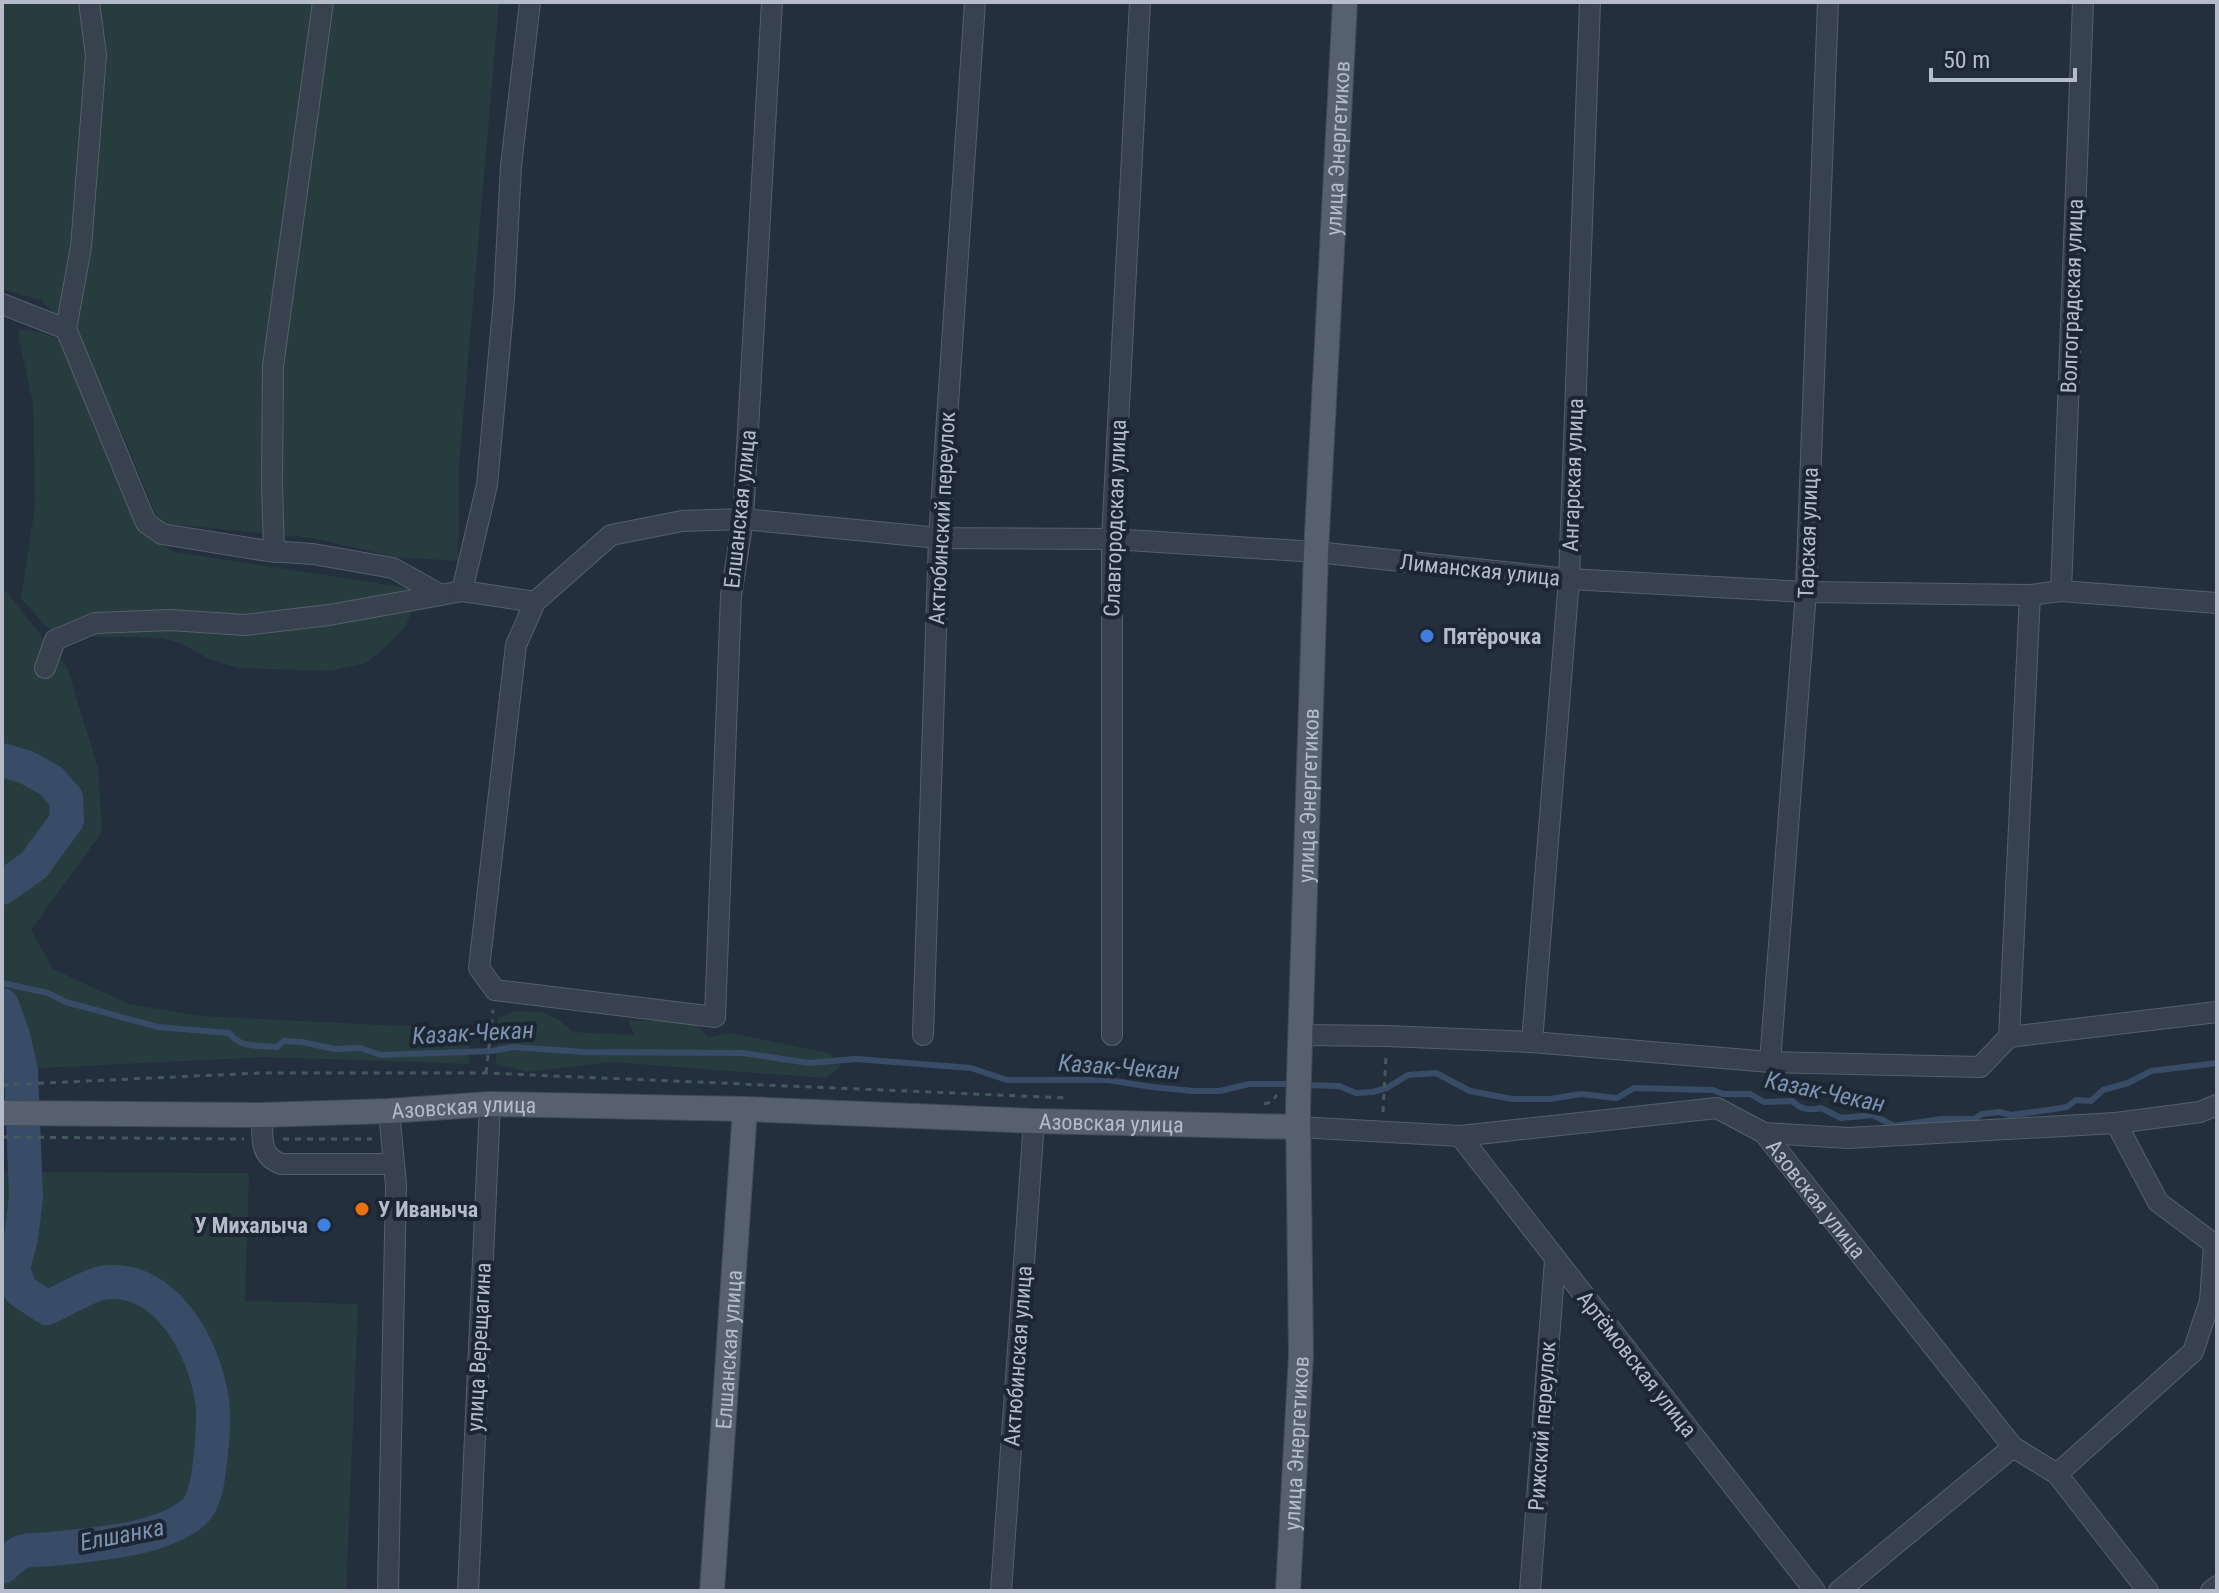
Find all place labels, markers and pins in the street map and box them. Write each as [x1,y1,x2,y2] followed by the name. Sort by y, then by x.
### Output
[1443,624,1541,649] place label: Пятёрочка
[1418,627,1436,645] marker: Пятёрочка
[378,1197,478,1222] place label: У Иваныча
[353,1200,371,1218] marker: У Иваныча
[195,1213,308,1238] place label: У Михалыча
[315,1216,333,1234] marker: У Михалыча

